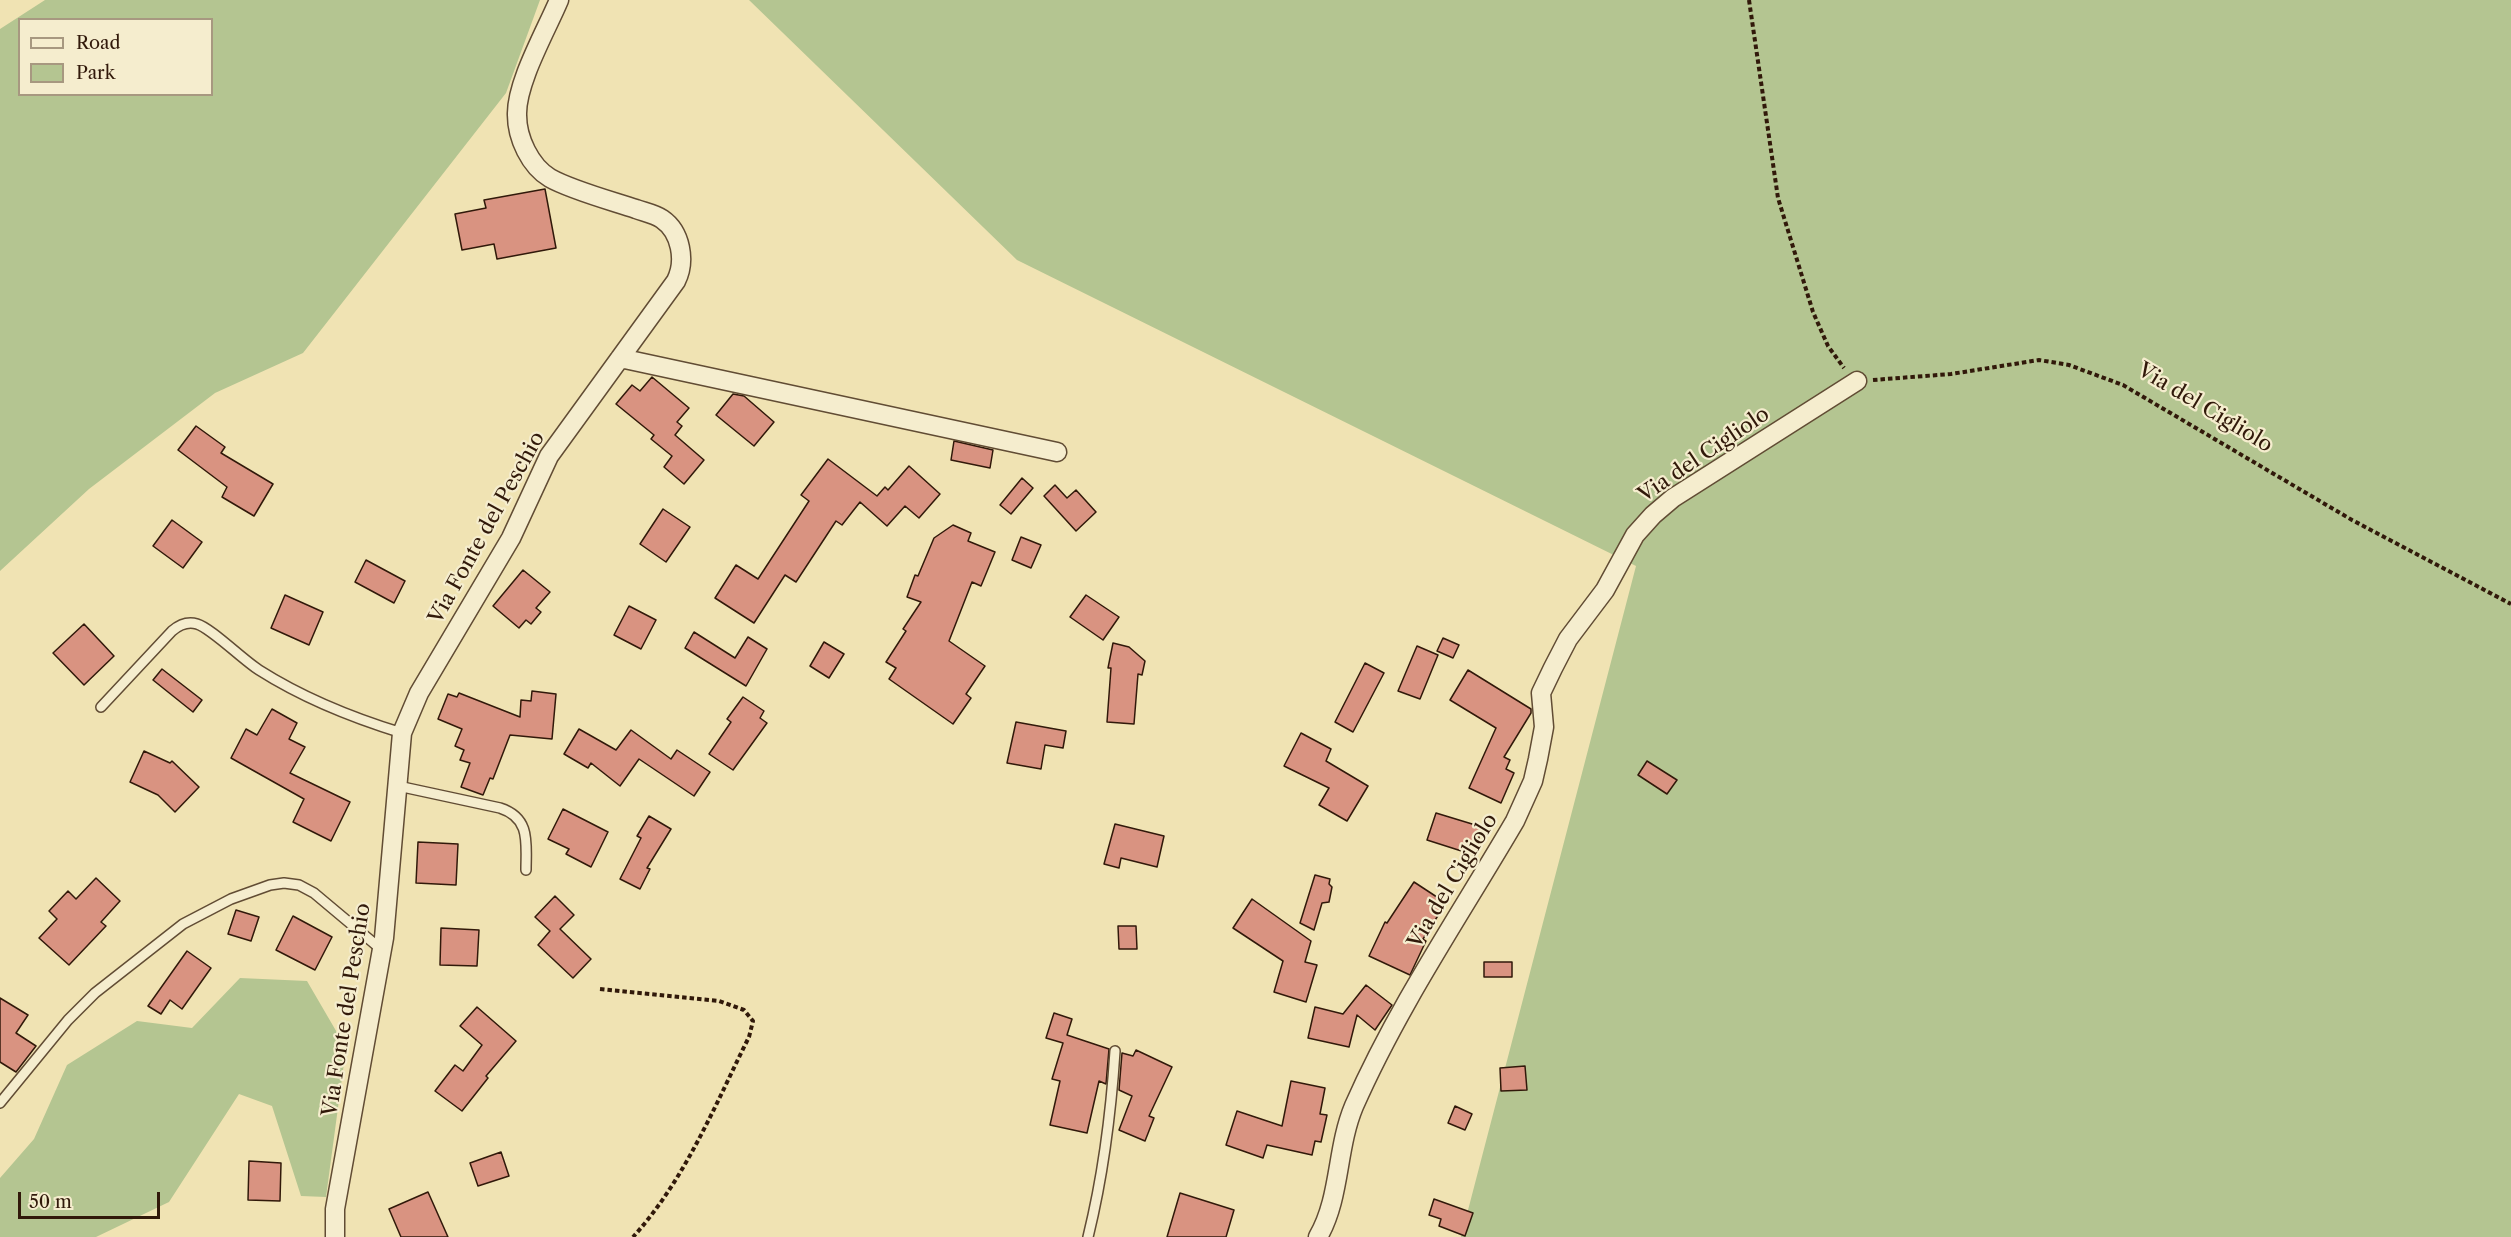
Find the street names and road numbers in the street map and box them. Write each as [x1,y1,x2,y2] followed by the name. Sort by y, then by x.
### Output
[2133,358,2277,458] street label: Via del Cigliolo
[1634,402,1774,508] street label: Via del Cigliolo
[424,428,550,628] street label: Via Fonte del Peschio
[1403,809,1503,953] street label: Via del Cigliolo
[318,901,376,1119] street label: Via Fonte del Peschio

